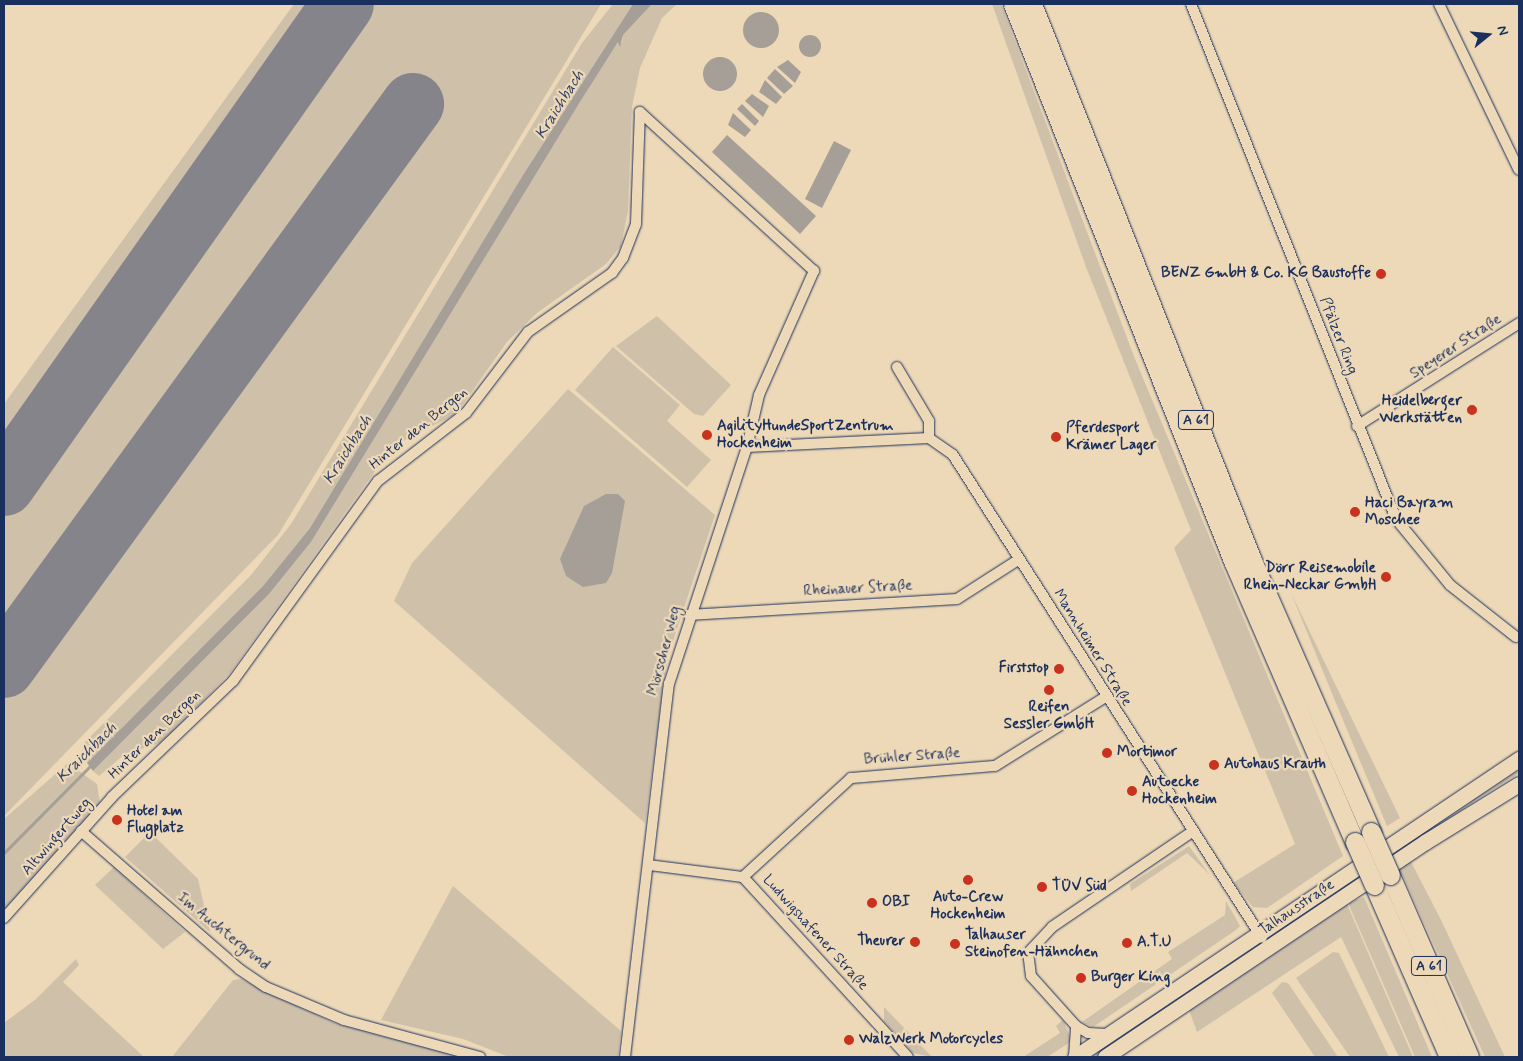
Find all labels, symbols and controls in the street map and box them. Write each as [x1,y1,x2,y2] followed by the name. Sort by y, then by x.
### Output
[1463,10,1513,60] north arrow
[1492,24,1512,38] text: N
[531,67,589,143] water label: Kraichbach
[1161,265,1371,283] place label: BENZ GmbH & Co. KG Baustoffe
[1375,268,1387,280] marker: BENZ GmbH & Co. KG Baustoffe
[1315,295,1361,377] street label: Pfälzer Ring
[1408,311,1504,383] street label: Speyerer Straße
[368,385,470,473] street label: Hinter den Bergen
[1380,392,1462,427] place label: Heidelberger Werkstätten
[1466,404,1478,416] marker: Heidelberger Werkstätten
[1177,408,1215,432] road number: A 61
[319,412,377,488] water label: Kraichbach
[717,417,893,452] place label: AgilityHundeSportZentrum Hockenheim
[1066,419,1158,454] place label: Pferdesport Krämer Lager
[701,429,713,441] marker: AgilityHundeSportZentrum Hockenheim
[1050,431,1062,443] marker: Pferdesport Krämer Lager
[1365,494,1448,529] place label: Haci Bayram Moschee
[1349,506,1361,518] marker: Haci Bayram Moschee
[1244,559,1376,594] place label: Dörr Reisemobile Rhein-Neckar GmbH
[1380,571,1392,583] marker: Dörr Reisemobile Rhein-Neckar GmbH
[803,577,913,601] street label: Rheinauer Straße
[1049,587,1135,709] street label: Mannheimer Straße
[644,604,686,698] street label: Mörscher Weg
[999,660,1049,678] place label: Firststop
[1053,663,1065,675] marker: Firststop
[1043,684,1055,696] marker: Reifen Sessler GmbH
[107,688,203,782] street label: Hinter den Bergen
[1003,698,1095,733] place label: Reifen Sessler GmbH
[53,719,121,787] water label: Kraichbach
[1117,744,1177,762] place label: Mortimor
[863,745,961,769] street label: Brühler Straße
[1101,747,1113,759] marker: Mortimor
[1224,756,1326,774] place label: Autohaus Krauth
[1208,759,1220,771] marker: Autohaus Krauth
[1142,773,1217,808] place label: Autoecke Hockenheim
[1126,785,1138,797] marker: Autoecke Hockenheim
[18,795,96,879] street label: Altwingertweg
[127,802,184,837] place label: Hotel am Flugplatz
[111,814,123,826] marker: Hotel am Flugplatz
[758,872,872,994] street label: Ludwigshafener Straße
[962,874,974,886] marker: Auto-Crew Hockenheim
[1256,876,1338,940] street label: Talhausstraße
[1052,878,1107,896] place label: TÜV Süd
[1036,881,1048,893] marker: TÜV Süd
[931,888,1005,923] place label: Auto-Crew Hockenheim
[174,890,272,974] street label: Im Auchtergrund
[882,894,910,912] place label: OBI
[866,897,878,909] marker: OBI
[965,926,1098,961] place label: Talhauser Steinofen-Hähnchen
[857,933,905,951] place label: Theurer
[1137,934,1171,952] place label: A.T.U
[909,936,921,948] marker: Theurer
[1121,937,1133,949] marker: A.T.U
[949,938,961,950] marker: Talhauser Steinofen-Hähnchen
[1410,954,1448,978] road number: A 61
[1091,969,1168,987] place label: Burger King
[1075,972,1087,984] marker: Burger King
[859,1031,1003,1049] place label: WalzWerk Motorcycles
[843,1034,855,1046] marker: WalzWerk Motorcycles

